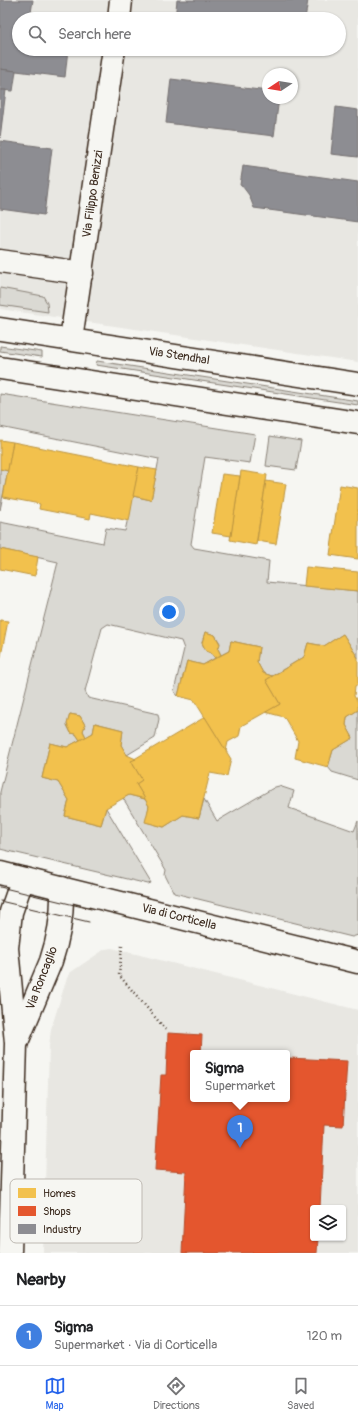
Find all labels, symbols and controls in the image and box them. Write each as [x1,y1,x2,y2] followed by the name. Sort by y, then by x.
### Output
[12,12,346,56] search box
[26,23,48,45] icon: search
[58,25,131,44] text: Search here
[262,68,298,104] north arrow
[79,149,107,239] street label: Via Filippo Benizzi
[147,344,211,368] street label: Via Stendhal
[159,602,179,622] your location
[140,900,218,934] street label: Via di Corticella
[23,944,61,1012] street label: Via Roncaglio
[190,1050,290,1102] popup
[205,1059,244,1078] text: Sigma
[205,1078,275,1094] text: Supermarket
[227,1115,253,1148] pin: 1
[10,1179,142,1243] legend
[43,1187,76,1200] text: Homes
[43,1205,71,1218] text: Shops
[310,1205,346,1241] map controls
[310,1205,346,1241] button: layers
[43,1223,82,1236] text: Industry
[16,1269,65,1290] text: Nearby
[54,1318,93,1337] text: Sigma
[26,1328,32,1344] text: 1
[306,1328,342,1344] text: 120 m
[54,1337,217,1353] text: Supermarket · Via di Corticella
[44,1375,66,1412] tab: Map
[153,1375,200,1412] tab: Directions
[287,1375,314,1412] tab: Saved

